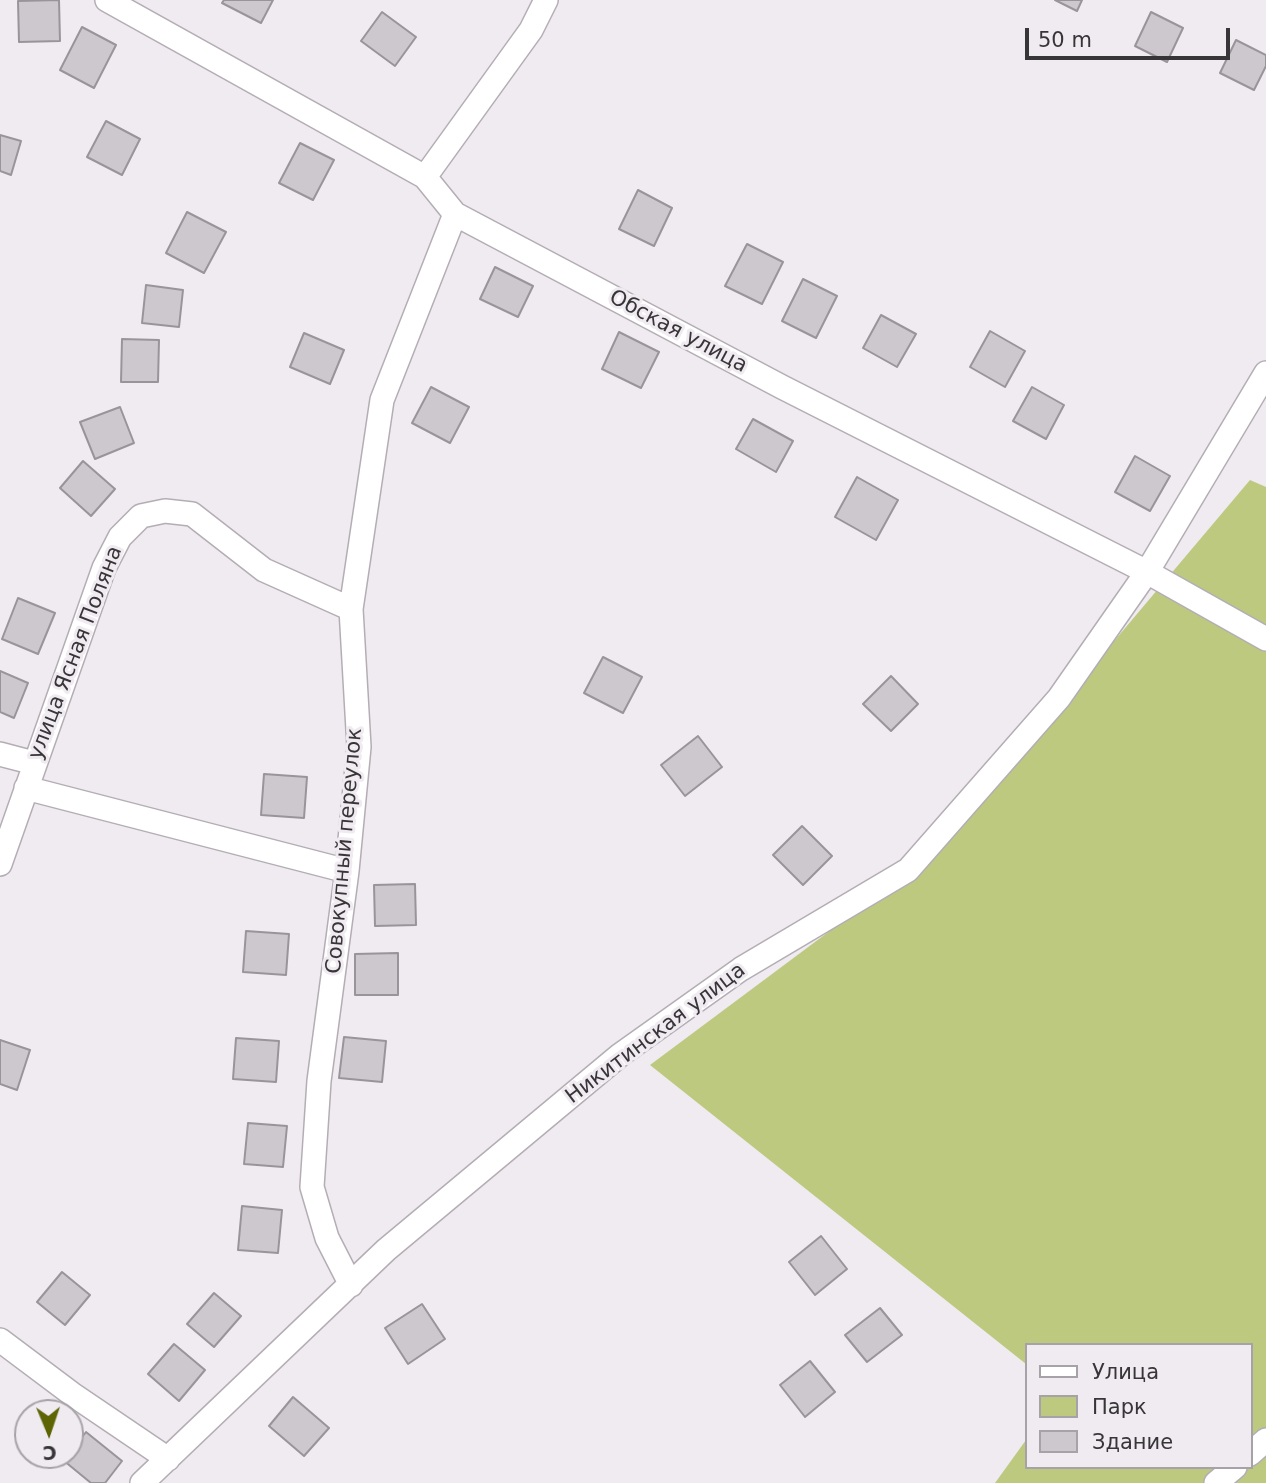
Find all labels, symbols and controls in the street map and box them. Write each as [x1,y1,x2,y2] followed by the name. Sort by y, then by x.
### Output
[1028,14,1233,58] scale bar
[1038,28,1092,52] text: 50 m
[605,285,751,379] street label: Обская улица
[24,543,128,763] street label: улица Ясная Поляна
[322,727,368,975] street label: Совокупный переулок
[561,958,751,1110] street label: Никитинская улица
[1024,1343,1252,1469] legend
[1092,1360,1159,1384] text: Улица
[1092,1395,1147,1419] text: Парк
[14,1399,84,1469] north arrow
[1092,1430,1173,1454] text: Здание
[42,1442,57,1464] text: С

